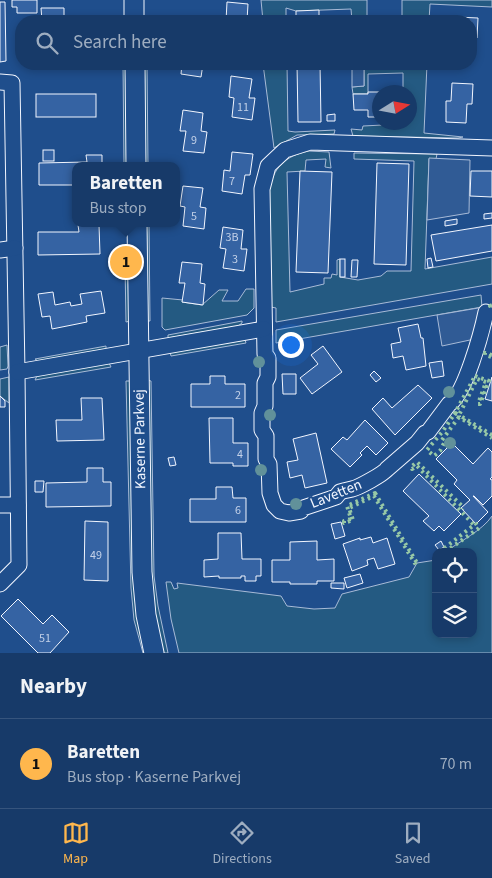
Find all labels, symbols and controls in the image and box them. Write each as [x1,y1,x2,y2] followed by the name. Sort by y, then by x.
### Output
[15,15,477,70] search box
[33,29,61,57] icon: search
[73,29,167,56] text: Search here
[372,85,417,130] north arrow
[237,99,249,116] house number: 11
[191,132,197,149] house number: 9
[72,162,180,227] popup
[89,170,163,197] text: Baretten
[229,173,235,190] house number: 7
[89,197,147,219] text: Bus stop
[191,208,197,225] house number: 5
[225,229,239,246] house number: 3B
[110,243,142,281] pin: 1
[232,251,238,268] house number: 3
[278,332,304,358] your location
[235,387,241,404] house number: 2
[129,389,151,489] street label: Kaserne Parkvej
[237,446,243,463] house number: 4
[307,474,365,514] street label: Lavetten
[235,502,241,519] house number: 6
[90,547,102,564] house number: 49
[432,548,477,638] map controls
[432,548,477,593] button: locate
[432,593,477,638] button: layers
[39,630,51,647] house number: 51
[20,671,87,701] text: Nearby
[67,739,140,766] text: Baretten
[32,753,40,775] text: 1
[440,753,472,775] text: 70 m
[67,766,241,788] text: Bus stop · Kaserne Parkvej
[62,819,90,869] tab: Map
[213,819,272,869] tab: Directions
[395,819,430,869] tab: Saved

